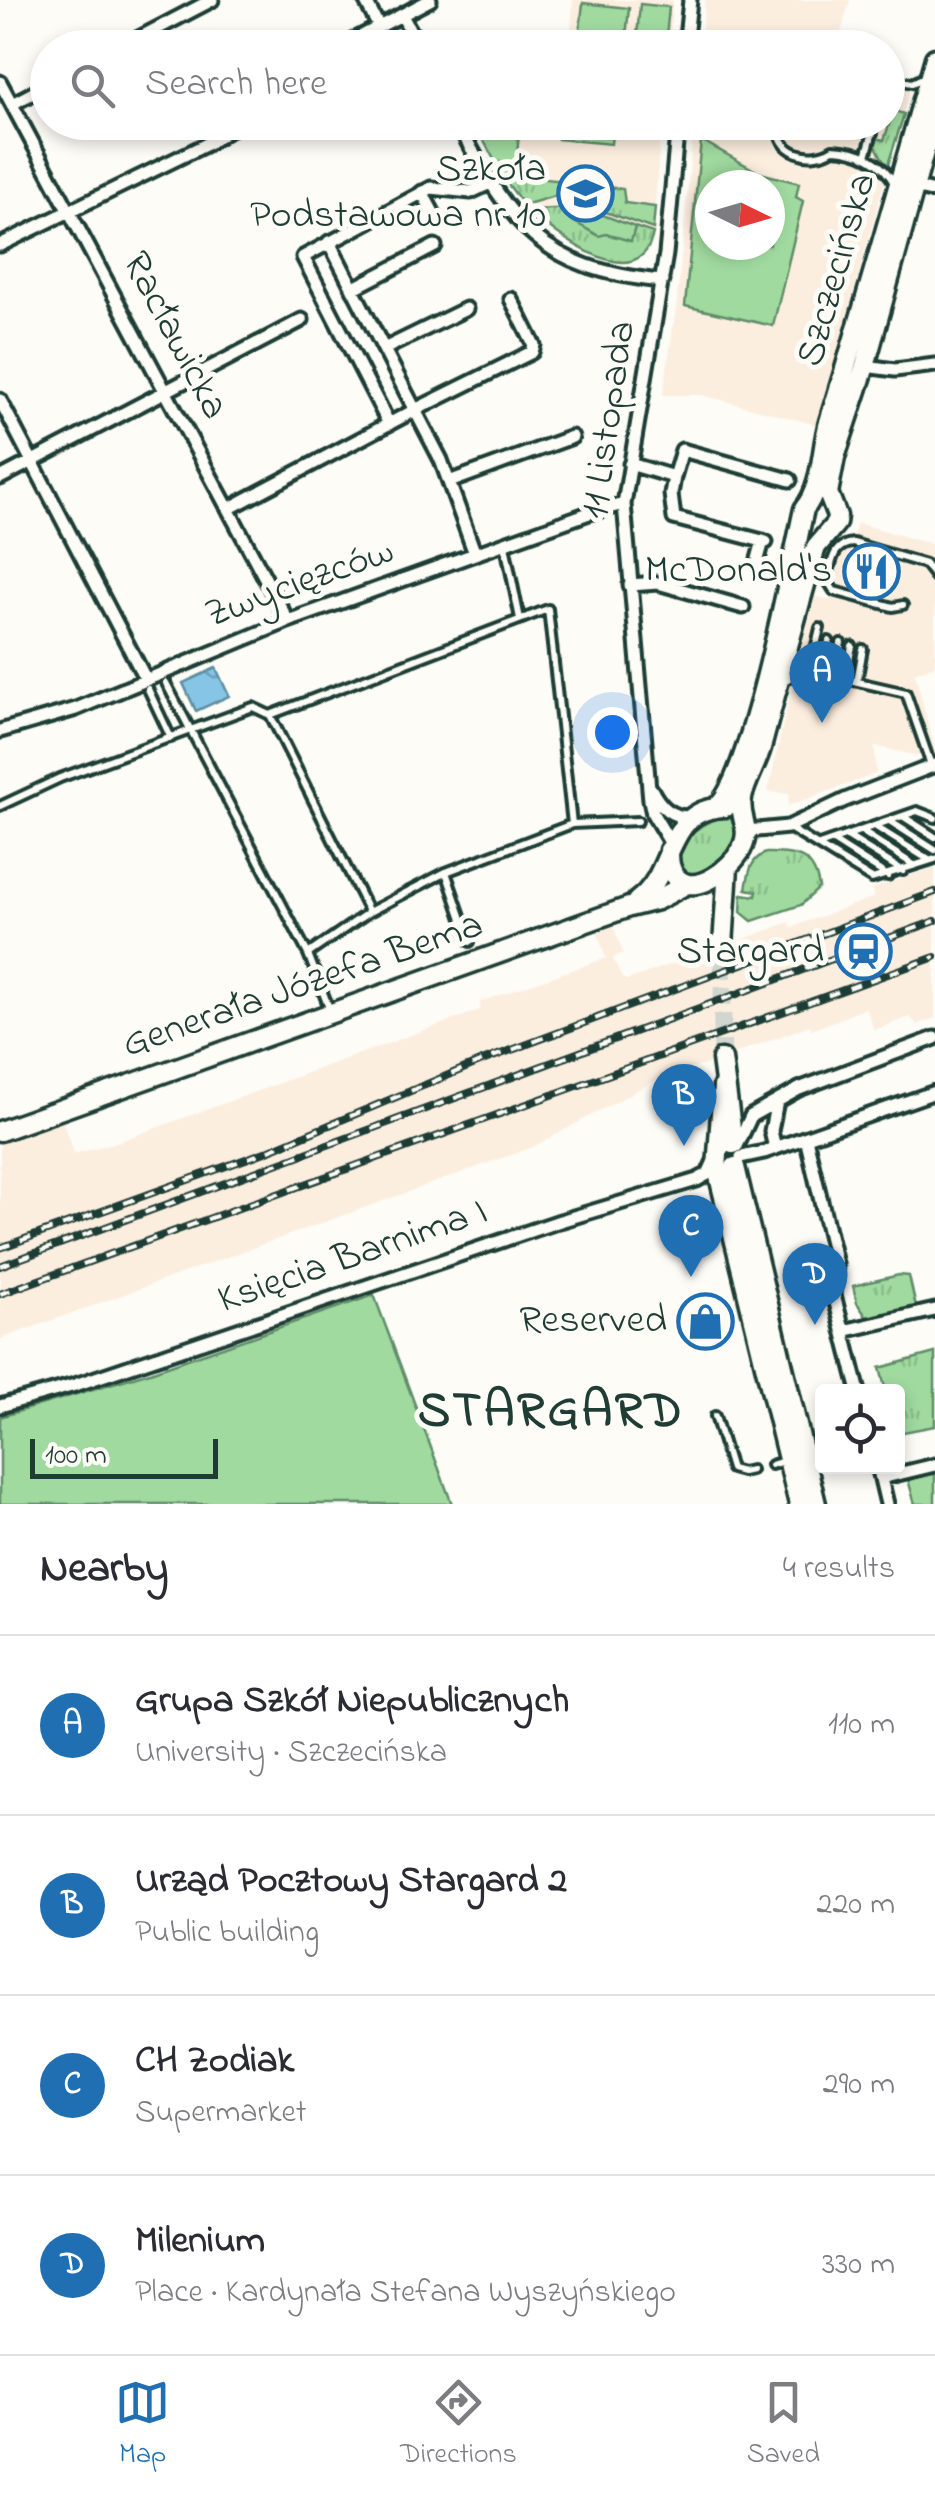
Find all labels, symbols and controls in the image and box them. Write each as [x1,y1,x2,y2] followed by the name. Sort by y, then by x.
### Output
[30,30,905,140] search box
[145,57,327,113] text: Search here
[65,58,120,113] icon: search
[250,141,546,246] place label: Szkoła Podstawowa nr 10
[555,163,615,223] school or university icon: Szkoła Podstawowa nr 10
[782,166,894,374] street label: Szczecińska
[695,170,785,260] north arrow
[105,242,243,430] street label: Racławicka
[567,317,653,523] street label: 11 Listopada
[197,523,403,645] street label: Zwycięzców
[841,541,901,601] restaurant icon: McDonald's
[645,542,832,601] place label: McDonald's
[790,640,854,723] pin: A
[587,707,638,758] your location
[115,897,491,1075] street label: Generała Józefa Bema
[833,922,893,982] station icon: Stargard
[676,923,824,982] place label: Stargard
[652,1064,716,1146] pin: B
[210,1183,496,1331] street label: Księcia Barnima I
[658,1194,724,1277] pin: C
[782,1242,848,1325] pin: D
[676,1291,736,1351] shop icon: Reserved
[519,1292,667,1351] place label: Reserved
[418,1376,684,1449] district label: STARGARD
[815,1384,905,1474] map controls
[815,1384,905,1474] button: locate
[30,1434,218,1478] scale bar
[45,1436,107,1477] text: 100 m
[40,1539,168,1600] text: Nearby
[783,1546,895,1593] text: 4 results
[135,1674,569,1730] text: Grupa Szkół Niepublicznych
[63,1702,82,1749] text: A
[828,1702,895,1749] text: 110 m
[135,1730,447,1777] text: University · Szczecińska
[135,1854,567,1910] text: Urząd Pocztowy Stargard 2
[62,1882,83,1929] text: B
[817,1882,895,1929] text: 220 m
[135,1910,319,1957] text: Public building
[135,2034,294,2090] text: CH Zodiak
[64,2062,81,2109] text: C
[823,2062,895,2109] text: 290 m
[135,2090,307,2137] text: Supermarket
[135,2214,265,2270] text: Milenium
[61,2242,84,2289] text: D
[822,2242,895,2289] text: 330 m
[135,2270,676,2317] text: Place · Kardynała Stefana Wyszyńskiego
[115,2375,170,2476] tab: Map
[400,2375,517,2476] tab: Directions
[747,2375,820,2476] tab: Saved

